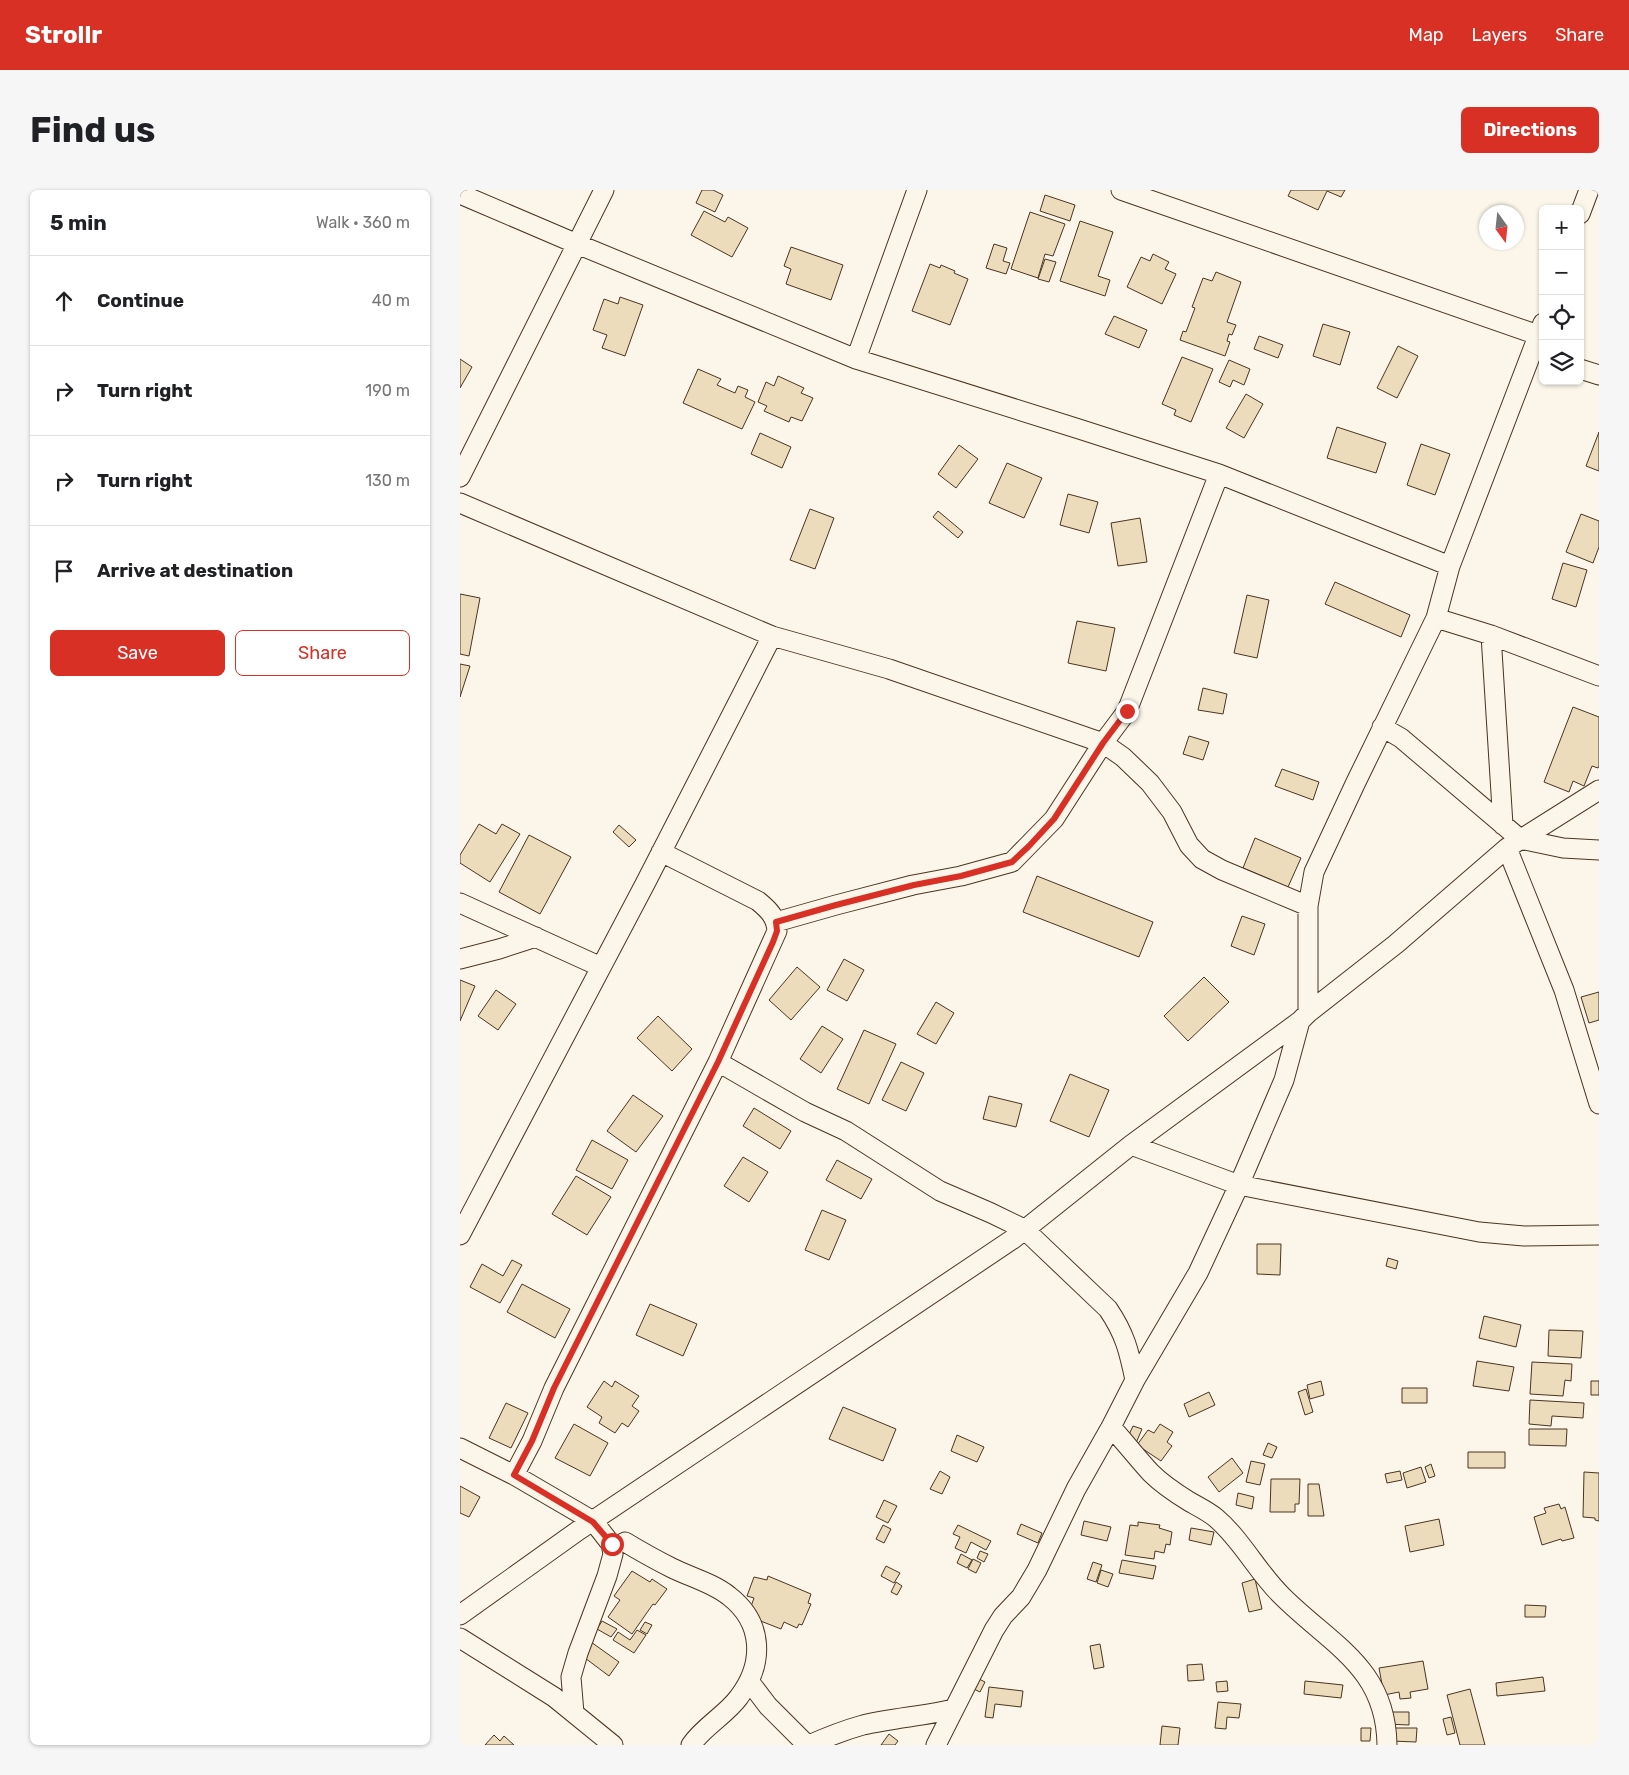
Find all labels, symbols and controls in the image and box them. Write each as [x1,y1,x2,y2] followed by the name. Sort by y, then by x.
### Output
[25,21,102,49] text: Strollr
[1409,24,1444,46] text: Map
[1472,24,1527,46] text: Layers
[1555,24,1604,46] text: Share
[1461,107,1599,153] button: Directions
[30,109,155,151] text: Find us
[1479,205,1524,250] north arrow
[1539,205,1584,385] map controls
[1539,205,1584,250] button: +
[50,210,107,235] text: 5 min
[316,213,410,232] text: Walk · 360 m
[1539,250,1584,295] button: −
[50,287,78,315] icon: ahead
[97,289,184,312] text: Continue
[372,291,410,310] text: 40 m
[1539,295,1584,340] button: locate
[1539,340,1584,385] button: layers
[50,377,78,405] icon: right
[97,379,192,402] text: Turn right
[365,381,410,400] text: 190 m
[50,467,78,495] icon: right
[97,469,192,492] text: Turn right
[365,471,410,490] text: 130 m
[50,557,78,585] icon: arrive
[97,559,293,582] text: Arrive at destination
[50,630,225,676] button: Save
[235,630,410,676] button: Share
[1116,700,1139,723] route end
[601,1533,624,1556] route start

